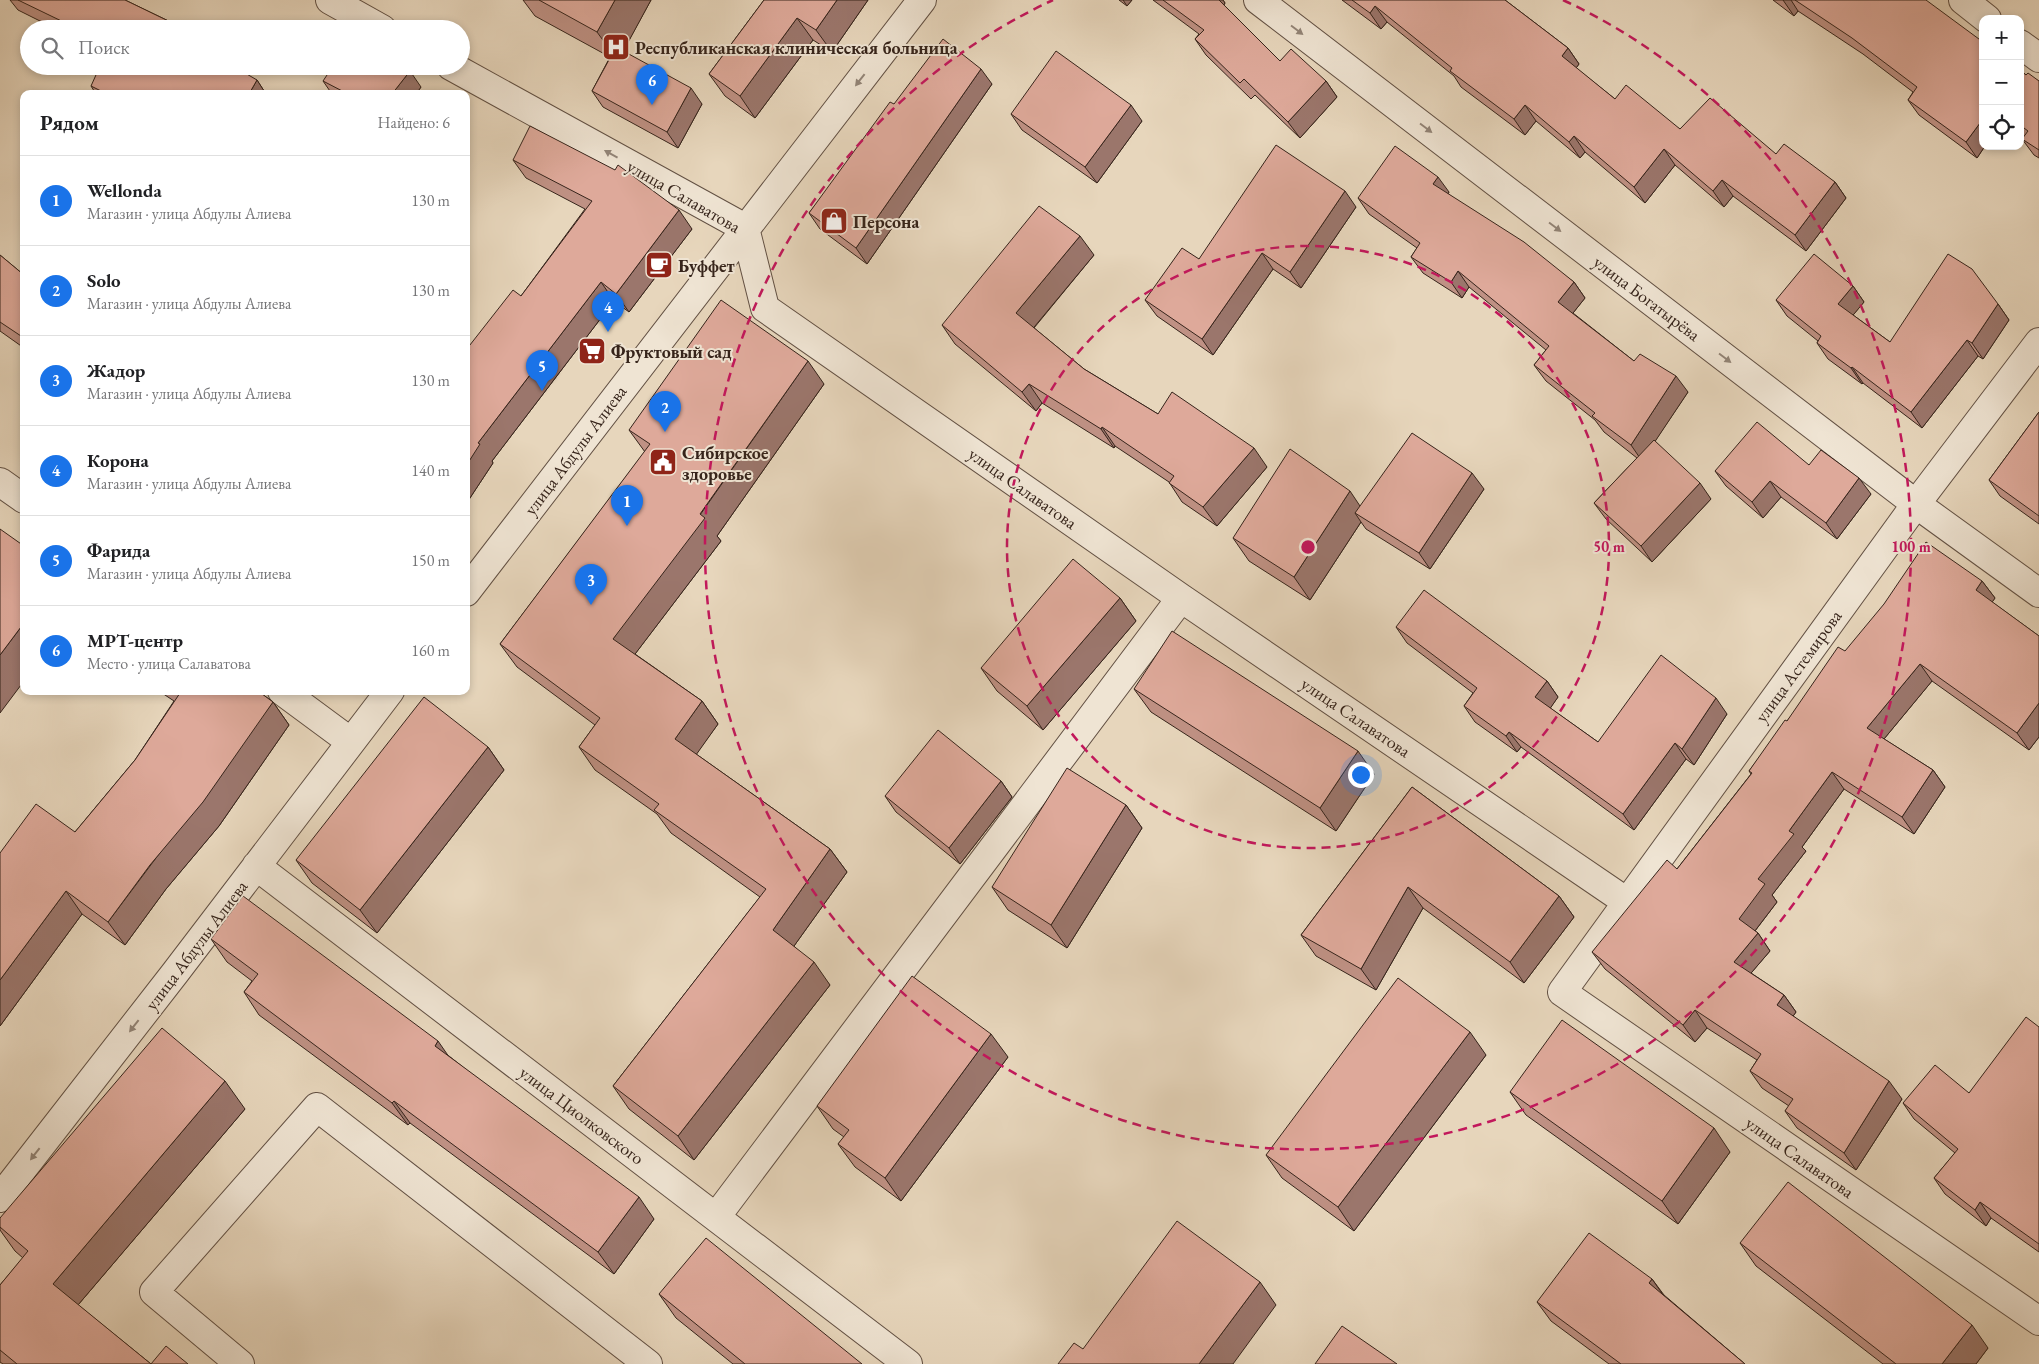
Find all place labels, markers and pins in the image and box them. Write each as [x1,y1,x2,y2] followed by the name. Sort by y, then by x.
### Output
[601,32,631,62] hospital icon: Республиканская клиническая больница
[635,36,958,59] place label: Республиканская клиническая больница
[636,64,668,105] pin: 6
[819,206,849,236] shop icon: Персона
[853,210,919,233] place label: Персона
[644,250,674,280] cafe icon: Буффет
[678,254,735,277] place label: Буффет
[592,291,624,332] pin: 4
[577,336,607,366] supermarket icon: Фруктовый сад
[611,340,732,363] place label: Фруктовый сад
[526,350,558,391] pin: 5
[649,391,681,432] pin: 2
[682,441,769,485] place label: Сибирское здоровье
[648,447,678,477] public building icon: Сибирское здоровье
[611,485,643,526] pin: 1
[1299,538,1317,556] centre of rings
[575,564,607,605] pin: 3

